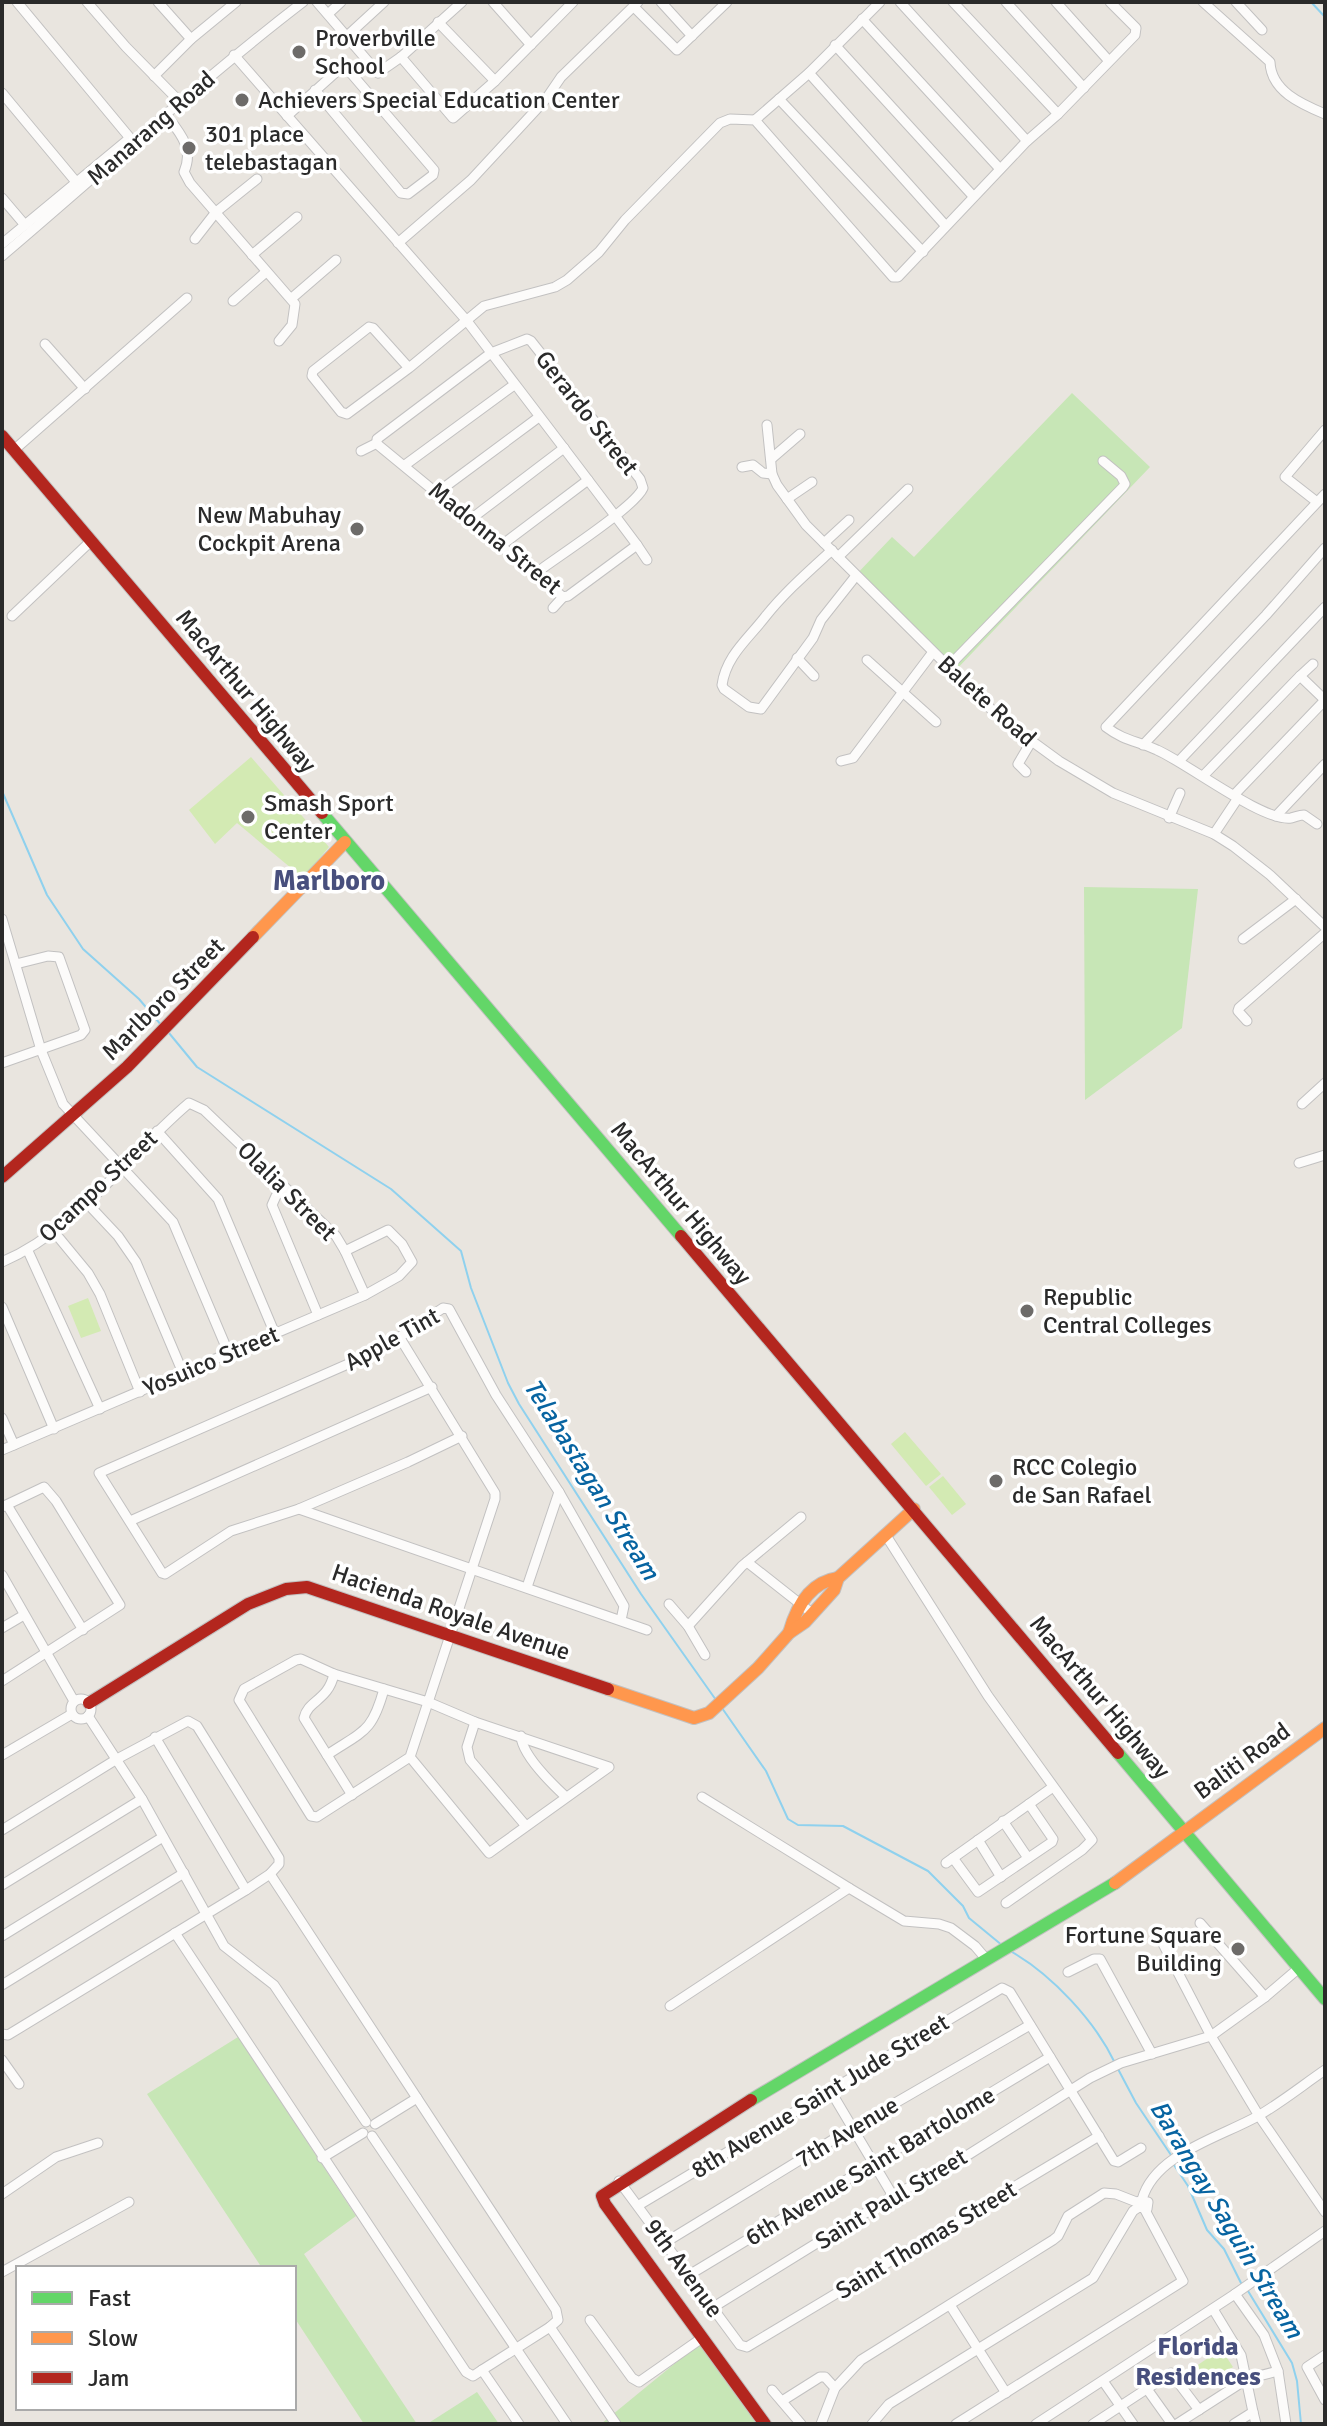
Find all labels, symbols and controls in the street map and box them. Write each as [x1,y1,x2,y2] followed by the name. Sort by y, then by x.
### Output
[315,23,436,81] place label: Proverbville School
[290,43,308,61] marker: Proverbville School
[81,64,221,192] street label: Manarang Road
[258,85,620,115] place label: Achievers Special Education Center
[233,91,251,109] marker: Achievers Special Education Center
[205,119,338,177] place label: 301 place telebastagan
[180,139,198,157] marker: 301 place telebastagan
[529,345,645,481] street label: Gerardo Street
[422,475,568,601] street label: Madonna Street
[197,500,341,558] place label: New Mabuhay Cockpit Arena
[348,520,366,538] marker: New Mabuhay Cockpit Arena
[169,603,323,779] street label: MacArthur Highway
[931,649,1043,753] street label: Balete Road
[264,788,394,846] place label: Smash Sport Center
[239,808,257,826] marker: Smash Sport Center
[273,864,385,898] district label: Marlboro
[95,931,231,1067] street label: Marlboro Street
[604,1115,758,1291] street label: MacArthur Highway
[32,1123,164,1249] street label: Ocampo Street
[231,1135,343,1247] street label: Olalia Street
[1043,1282,1212,1340] place label: Republic Central Colleges
[339,1301,445,1377] street label: Apple Tint
[1018,1302,1036,1320] marker: Republic Central Colleges
[139,1319,283,1403] street label: Yosuico Street
[516,1373,667,1587] water label: Telabastagan Stream
[1012,1452,1151,1510] place label: RCC Colegio de San Rafael
[987,1472,1005,1490] marker: RCC Colegio de San Rafael
[328,1557,574,1667] street label: Hacienda Royale Avenue
[1023,1609,1177,1785] street label: MacArthur Highway
[1188,1716,1296,1806] street label: Baliti Road
[1065,1920,1222,1978] place label: Fortune Square Building
[1229,1940,1247,1958] marker: Fortune Square Building
[686,2007,954,2185] street label: 8th Avenue Saint Jude Street
[740,2079,1000,2253] street label: 6th Avenue Saint Bartolome
[790,2090,904,2174] street label: 7th Avenue
[1142,2095,1311,2345] water label: Barangay Saguin Stream
[810,2142,972,2256] street label: Saint Paul Street
[830,2174,1022,2306] street label: Saint Thomas Street
[638,2213,730,2323] street label: 9th Avenue
[16,2266,296,2410] legend
[88,2283,131,2313] text: Fast
[88,2323,138,2353] text: Slow
[1135,2331,1261,2393] district label: Florida Residences
[88,2363,129,2393] text: Jam

